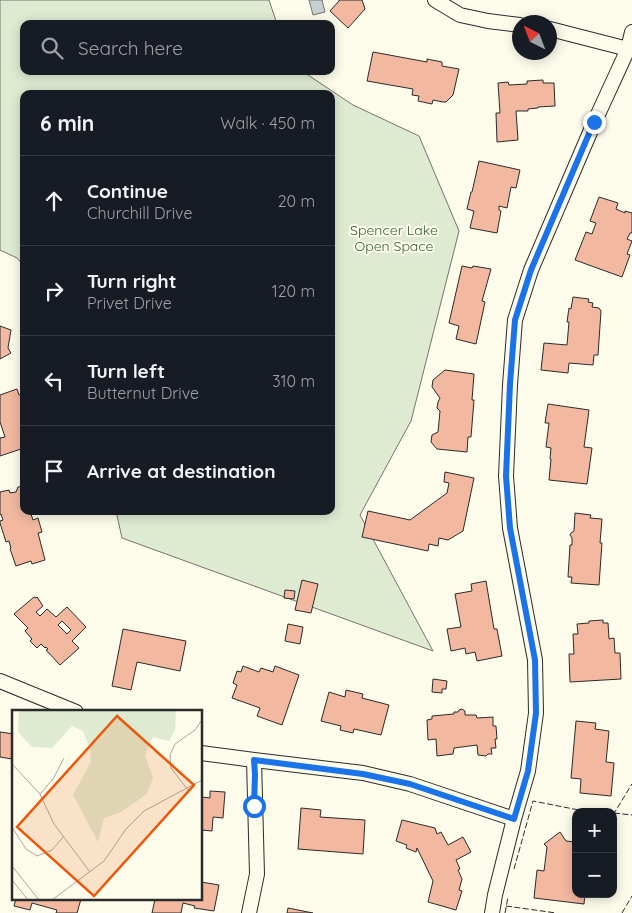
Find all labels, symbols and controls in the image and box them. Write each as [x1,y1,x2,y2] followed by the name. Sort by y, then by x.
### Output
[512,15,557,60] north arrow
[20,20,335,75] search box
[38,34,66,62] icon: search
[78,36,183,60] text: Search here
[40,110,94,136] text: 6 min
[583,111,606,134] route end
[220,113,315,133] text: Walk · 450 m
[87,179,168,203] text: Continue
[40,187,68,215] icon: ahead
[278,191,315,211] text: 20 m
[87,203,193,223] text: Churchill Drive
[350,221,438,255] park label: Spencer Lake Open Space
[87,269,176,293] text: Turn right
[40,277,68,305] icon: right
[272,281,315,301] text: 120 m
[87,293,172,313] text: Privet Drive
[87,359,165,383] text: Turn left
[40,367,68,395] icon: left
[272,371,315,391] text: 310 m
[87,383,199,403] text: Butternut Drive
[40,457,68,485] icon: arrive
[87,459,276,483] text: Arrive at destination
[12,710,202,900] inset map
[243,795,266,818] route start
[572,808,617,898] map controls
[572,808,617,853] button: +
[572,853,617,898] button: −

